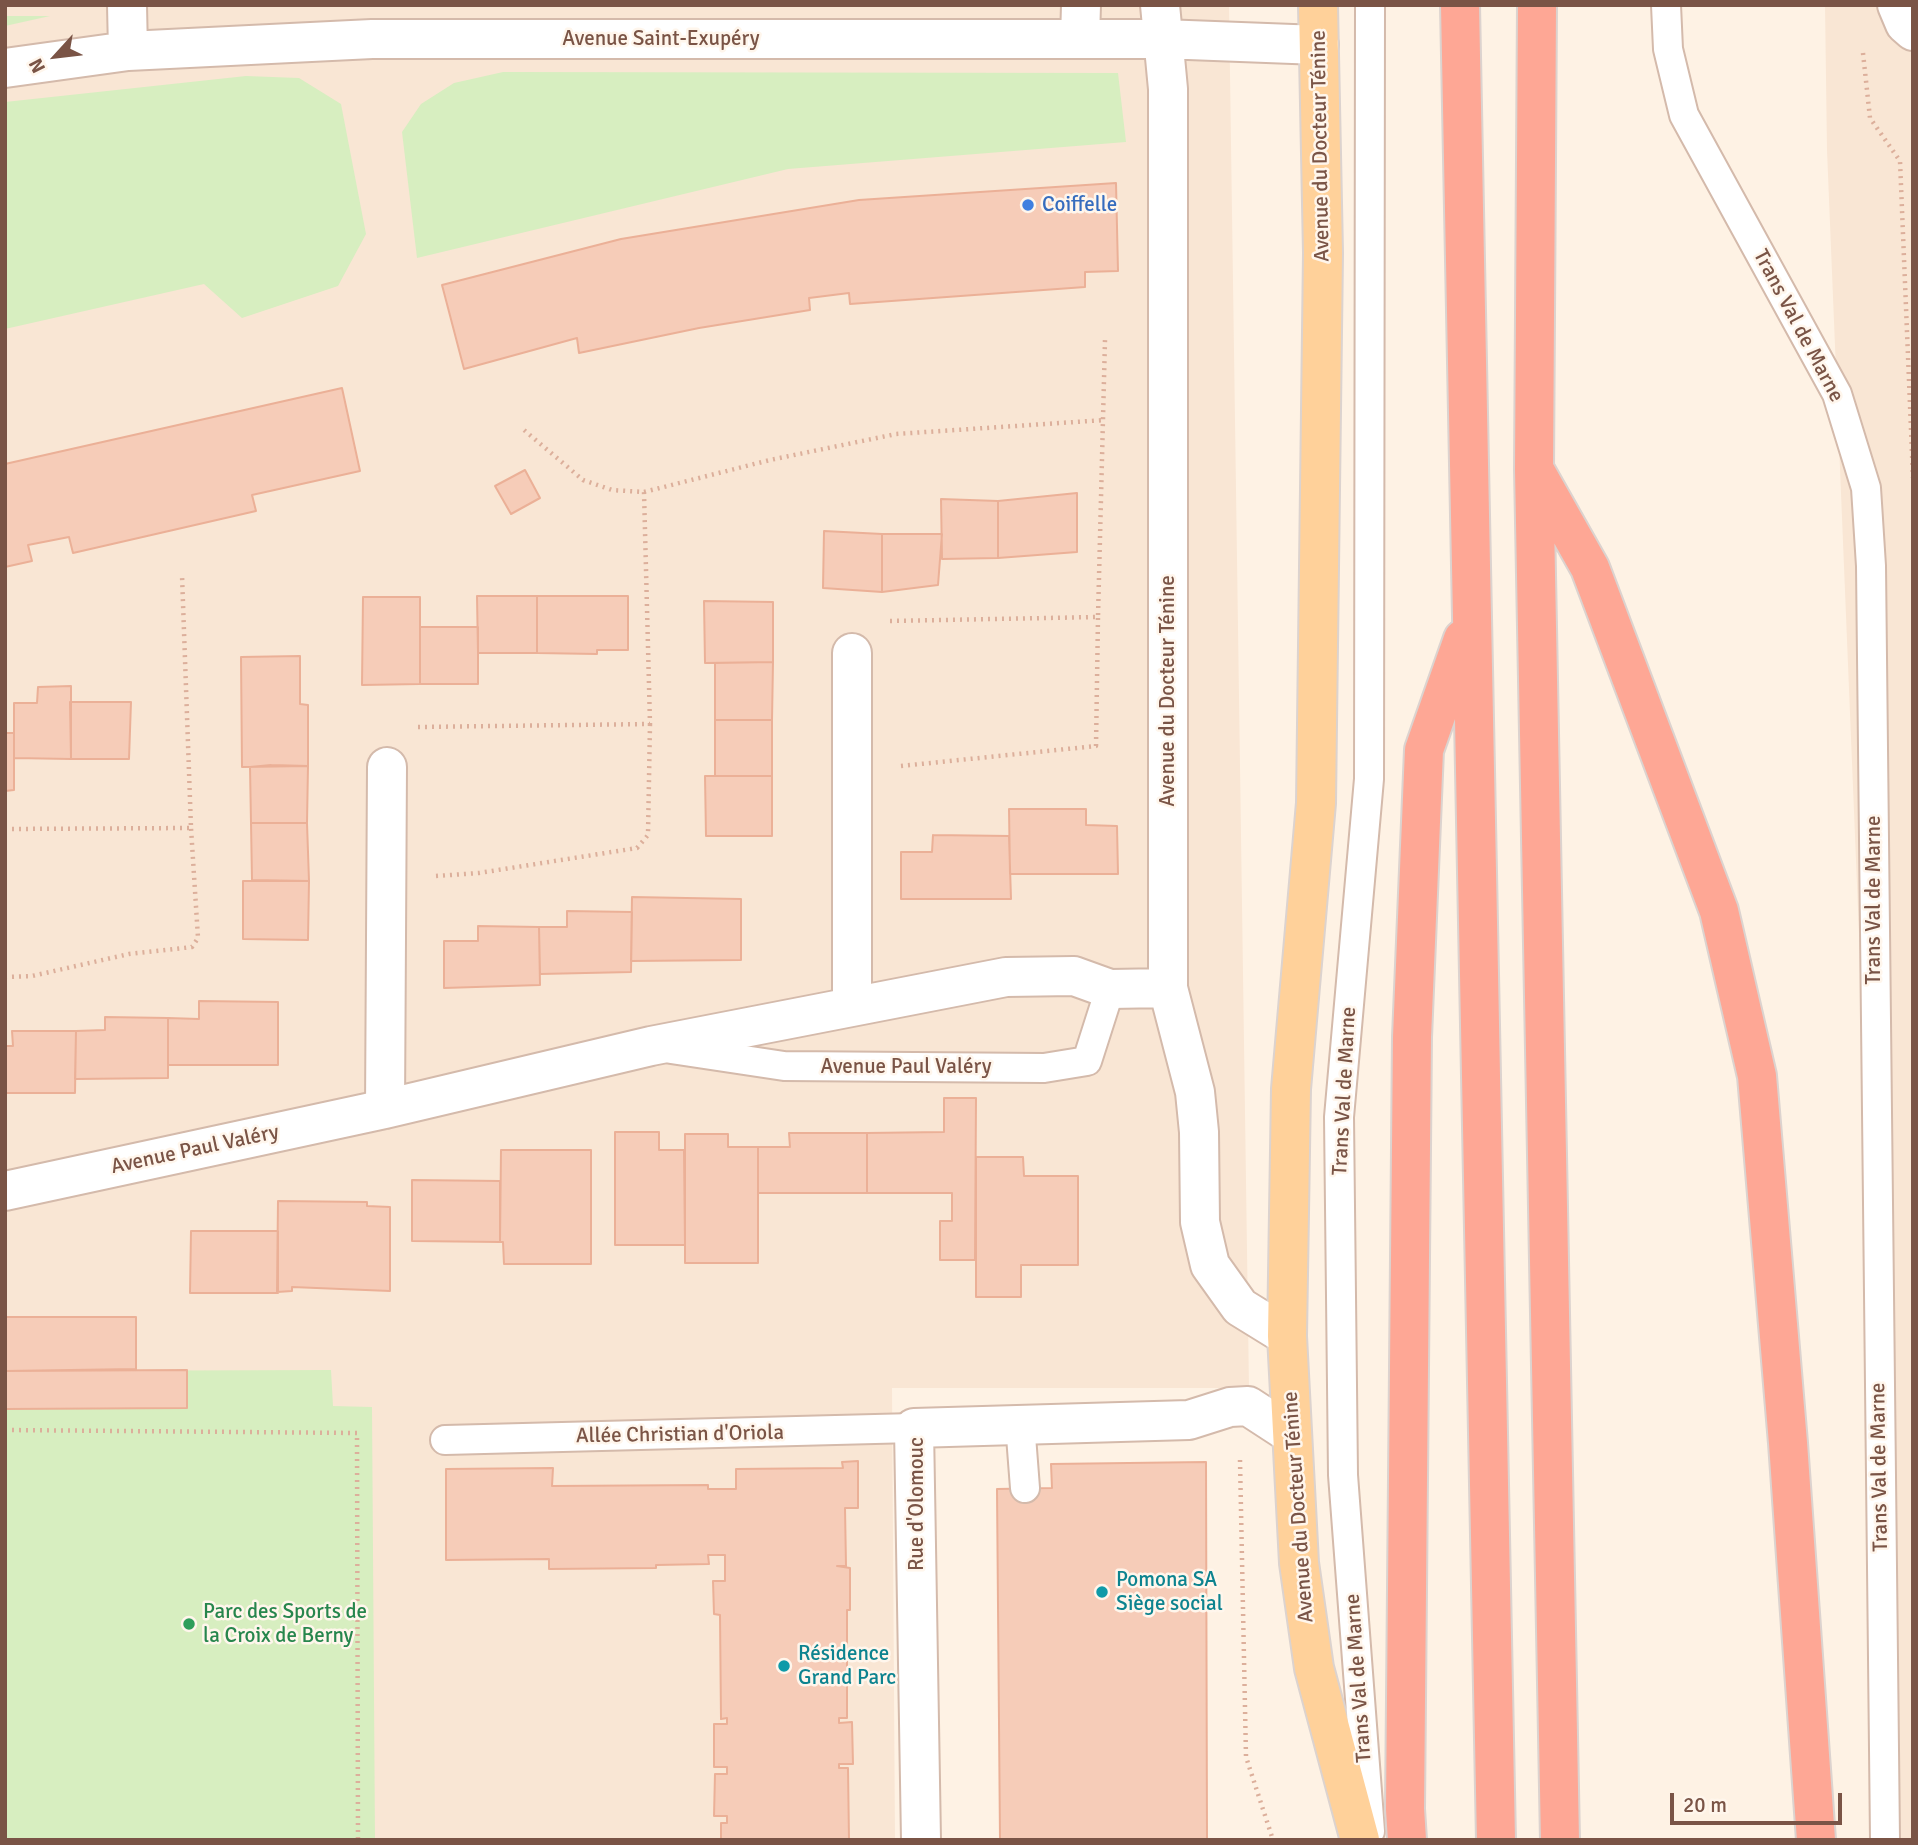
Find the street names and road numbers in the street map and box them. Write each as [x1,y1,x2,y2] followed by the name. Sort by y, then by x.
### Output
[562,26,760,52] street label: Avenue Saint-Exupéry
[1306,30,1336,262] street label: Avenue du Docteur Ténine
[1747,245,1849,407] street label: Trans Val de Marne
[1155,575,1181,807] street label: Avenue du Docteur Ténine
[1861,815,1887,985] street label: Trans Val de Marne
[1328,1006,1362,1176] street label: Trans Val de Marne
[820,1054,992,1080] street label: Avenue Paul Valéry
[109,1120,281,1180] street label: Avenue Paul Valéry
[1866,1382,1894,1552] street label: Trans Val de Marne
[1278,1391,1320,1623] street label: Avenue du Docteur Ténine
[576,1421,784,1449] street label: Allée Christian d'Oriola
[904,1437,930,1571] street label: Rue d'Olomouc
[1341,1593,1377,1763] street label: Trans Val de Marne

